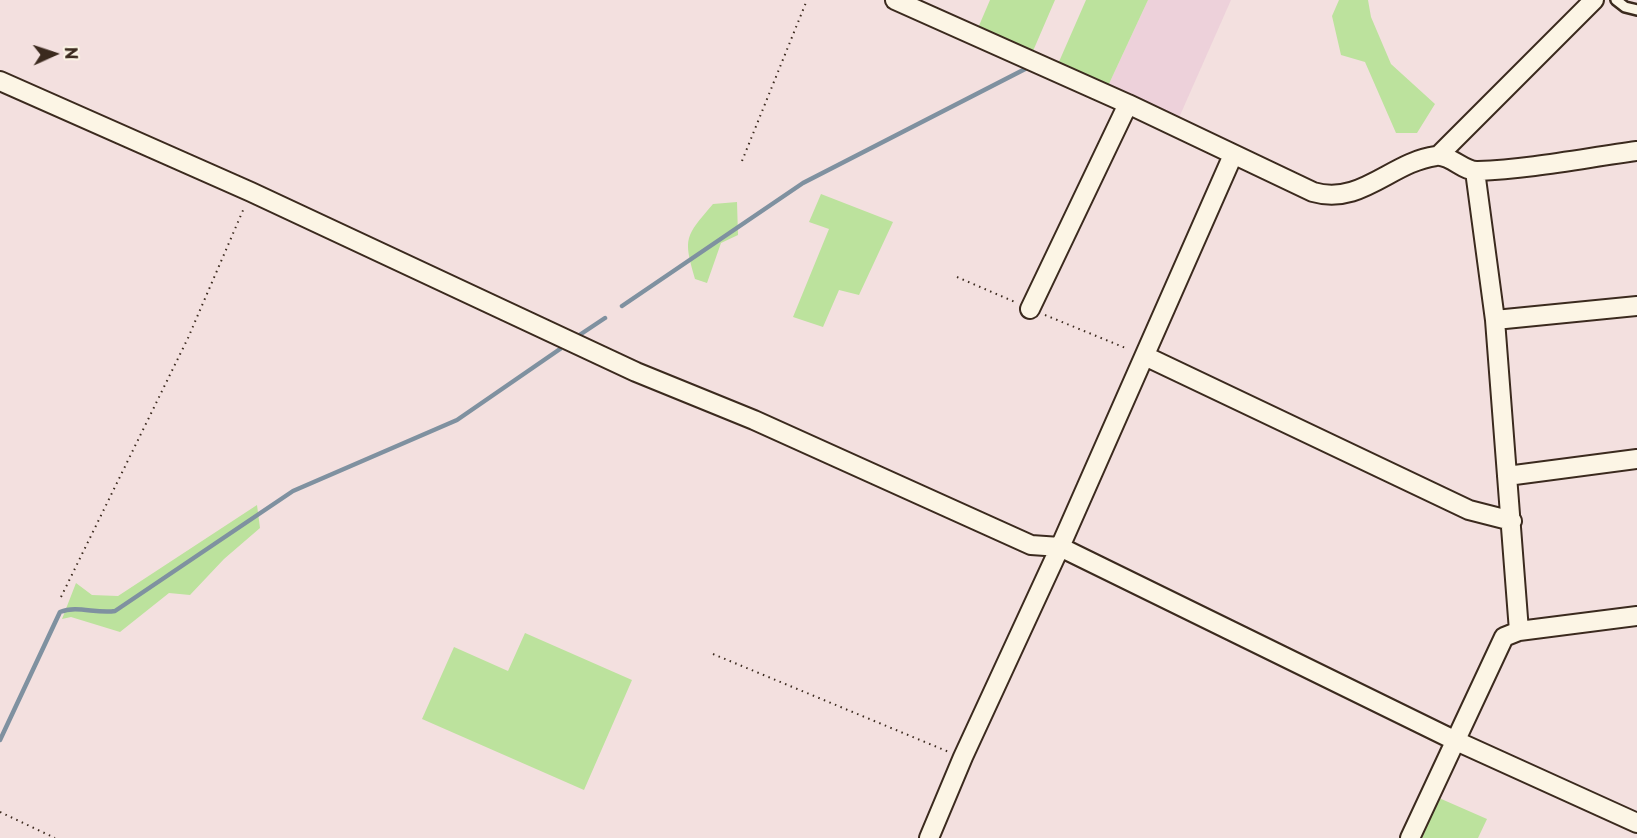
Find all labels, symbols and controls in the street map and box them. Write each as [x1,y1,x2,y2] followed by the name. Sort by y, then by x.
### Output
[24,24,84,84] north arrow
[60,46,84,60] text: N

